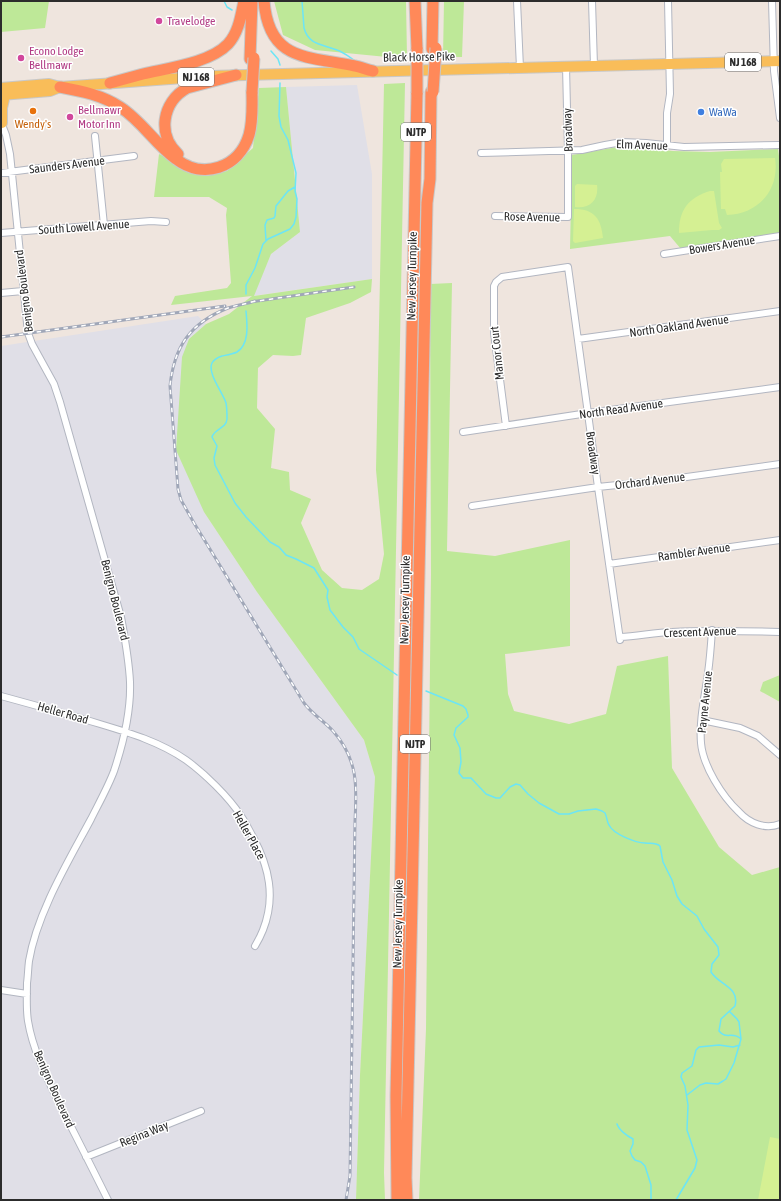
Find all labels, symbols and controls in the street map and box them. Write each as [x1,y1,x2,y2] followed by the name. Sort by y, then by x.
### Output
[167,14,215,28] place label: Travelodge
[154,16,164,26] marker: Travelodge
[29,44,84,72] place label: Econo Lodge Bellmawr
[383,49,455,65] street label: Black Horse Pike
[16,53,26,63] marker: Econo Lodge Bellmawr
[725,53,761,71] road number: NJ 168
[178,68,214,86] road number: NJ 168
[78,103,121,131] place label: Bellmawr Motor Inn
[709,105,737,119] place label: WaWa
[28,106,38,116] marker: Wendy's
[696,107,706,117] marker: WaWa
[560,108,576,152] street label: Broadway
[65,112,75,122] marker: Bellmawr Motor Inn
[15,117,51,131] place label: Wendy's
[401,123,431,141] road number: NJTP
[616,137,668,153] street label: Elm Avenue
[28,153,106,177] street label: Saunders Avenue
[504,210,560,224] street label: Rose Avenue
[38,217,130,237] street label: South Lowell Avenue
[404,231,420,321] street label: New Jersey Turnpike
[688,233,756,257] street label: Bowers Avenue
[12,249,36,333] street label: Benigno Boulevard
[628,312,730,340] street label: North Oakland Avenue
[487,325,507,381] street label: Manor Court
[578,396,664,422] street label: North Read Avenue
[583,430,603,476] street label: Broadway
[614,470,686,492] street label: Orchard Avenue
[657,540,731,564] street label: Rambler Avenue
[397,555,413,645] street label: New Jersey Turnpike
[98,558,132,642] street label: Benigno Boulevard
[663,624,737,640] street label: Crescent Avenue
[695,670,715,734] street label: Payne Avenue
[36,699,90,727] street label: Heller Road
[400,735,430,753] road number: NJTP
[230,808,268,862] street label: Heller Place
[390,879,406,969] street label: New Jersey Turnpike
[31,1048,77,1130] street label: Benigno Boulevard
[118,1118,170,1150] street label: Regina Way

